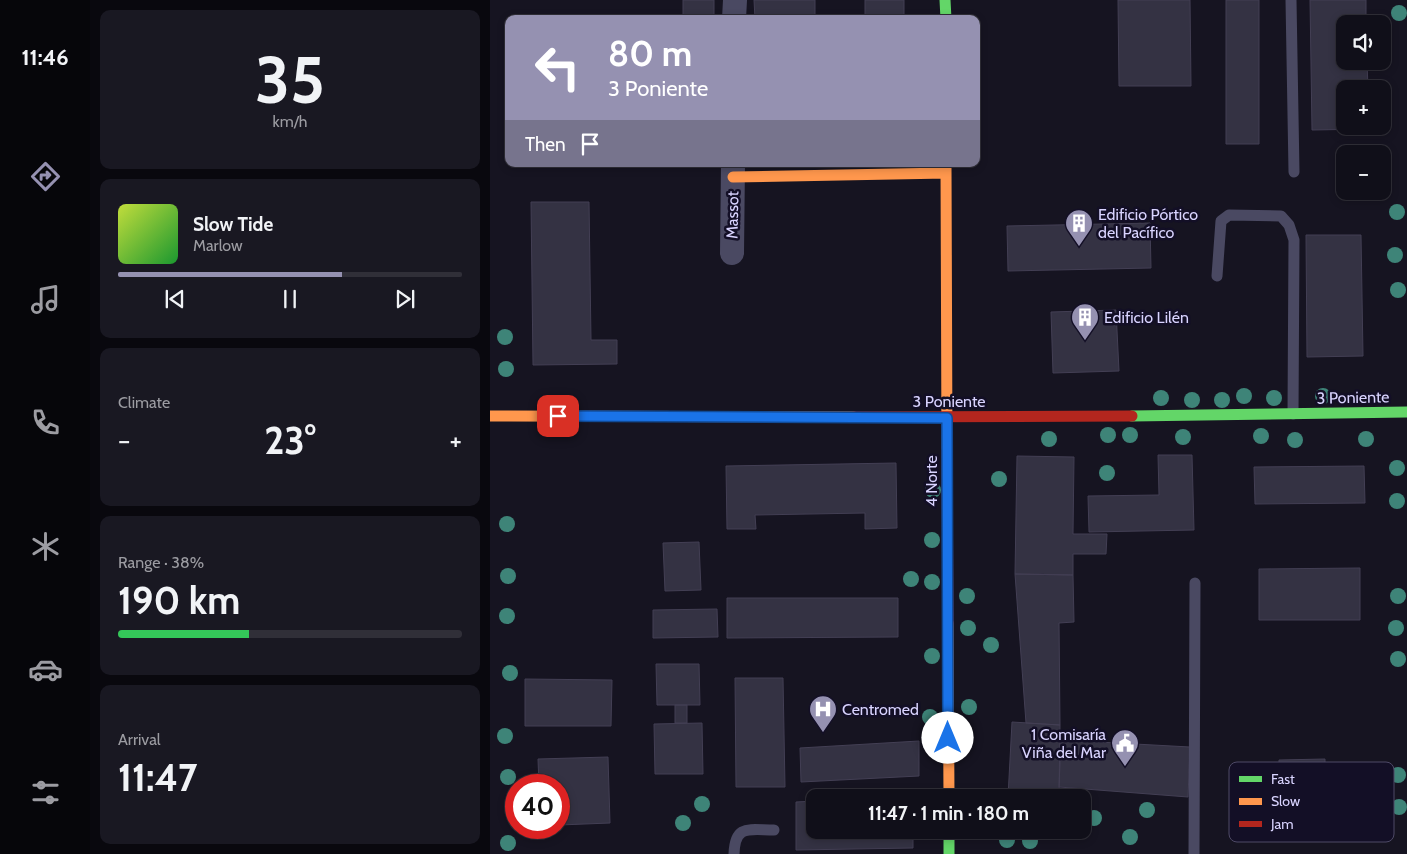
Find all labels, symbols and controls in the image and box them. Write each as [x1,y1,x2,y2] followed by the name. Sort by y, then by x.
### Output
[1336,15,1391,200] map controls
[1336,15,1391,70] button: sound
[608,32,692,75] text: 80 m
[525,35,590,100] icon: left
[255,40,325,119] text: 35
[21,44,69,71] text: 11:46
[608,75,708,102] text: 3 Poniente
[1336,80,1391,135] button: +
[272,112,308,131] text: km/h
[576,130,604,158] icon: arrive
[525,133,566,156] text: Then
[1336,145,1391,200] button: −
[28,159,63,194] icon: directions
[723,190,742,239] street label: Massot
[1098,205,1198,242] place label: Edificio Pórtico del Pacífico
[1064,208,1094,247] building icon: Edificio Pórtico del Pacífico
[193,213,273,236] text: Slow Tide
[193,236,243,255] text: Marlow
[28,282,63,317] icon: music
[161,285,189,313] icon: previous
[276,285,304,313] icon: pause
[391,285,419,313] icon: next
[1070,302,1100,341] building icon: Edificio Lilén
[1104,308,1189,327] place label: Edificio Lilén
[1316,387,1390,408] street label: 3 Poniente
[913,392,985,411] street label: 3 Poniente
[118,393,170,412] text: Climate
[537,395,579,437] pin
[544,402,572,430] icon: arrive
[28,405,63,440] icon: phone
[264,417,316,464] text: 23°
[118,423,130,457] text: −
[450,423,462,457] text: +
[922,455,941,507] street label: 4 Norte
[28,529,63,564] icon: climate
[118,553,204,572] text: Range · 38%
[118,577,240,624] text: 190 km
[28,652,63,687] icon: car
[808,694,838,733] hospital icon: Centromed
[842,700,919,719] place label: Centromed
[921,711,973,763] position arrow
[1022,725,1107,762] place label: 1 Comisaría Viña del Mar
[1110,728,1140,767] public building icon: 1 Comisaría Viña del Mar
[118,730,161,749] text: Arrival
[118,754,197,801] text: 11:47
[1229,762,1394,842] legend
[1271,770,1295,788] text: Fast
[505,774,570,839] speed limit sign: 40
[28,775,63,810] icon: filters
[1271,792,1300,810] text: Slow
[868,802,1029,825] text: 11:47 · 1 min · 180 m
[1270,815,1293,833] text: Jam

